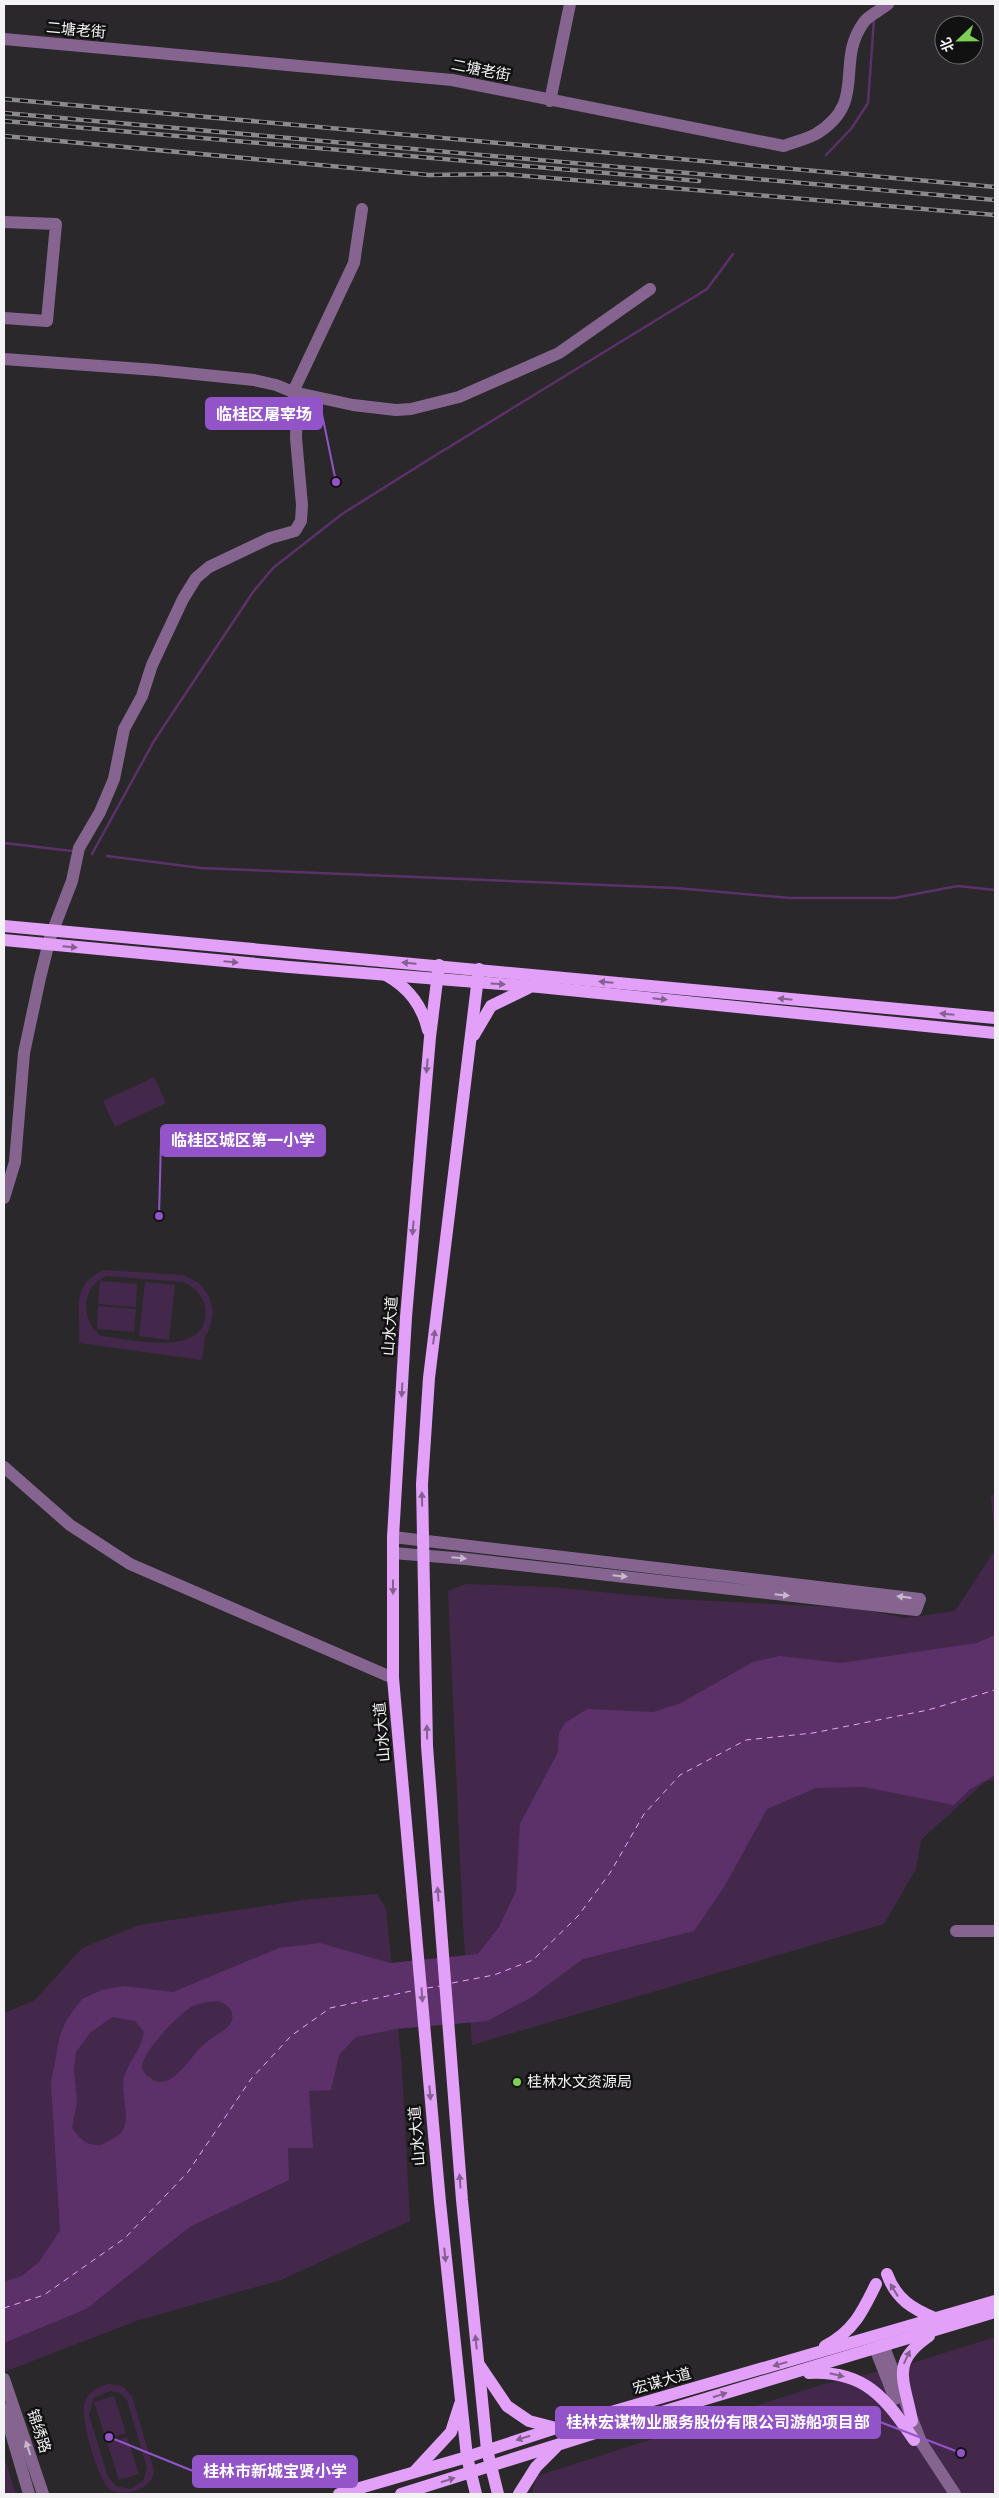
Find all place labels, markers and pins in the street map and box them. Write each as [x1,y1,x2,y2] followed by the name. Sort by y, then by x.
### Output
[206,398,322,429] callout: 临桂区屠宰场
[161,1125,325,1156] callout: 临桂区城区第一小学
[527,2072,632,2091] place label: 桂林水文资源局
[511,2076,523,2088] marker: 桂林水文资源局
[556,2407,880,2438] callout: 桂林宏谋物业服务股份有限公司游船项目部
[193,2456,357,2487] callout: 桂林市新城宝贤小学

